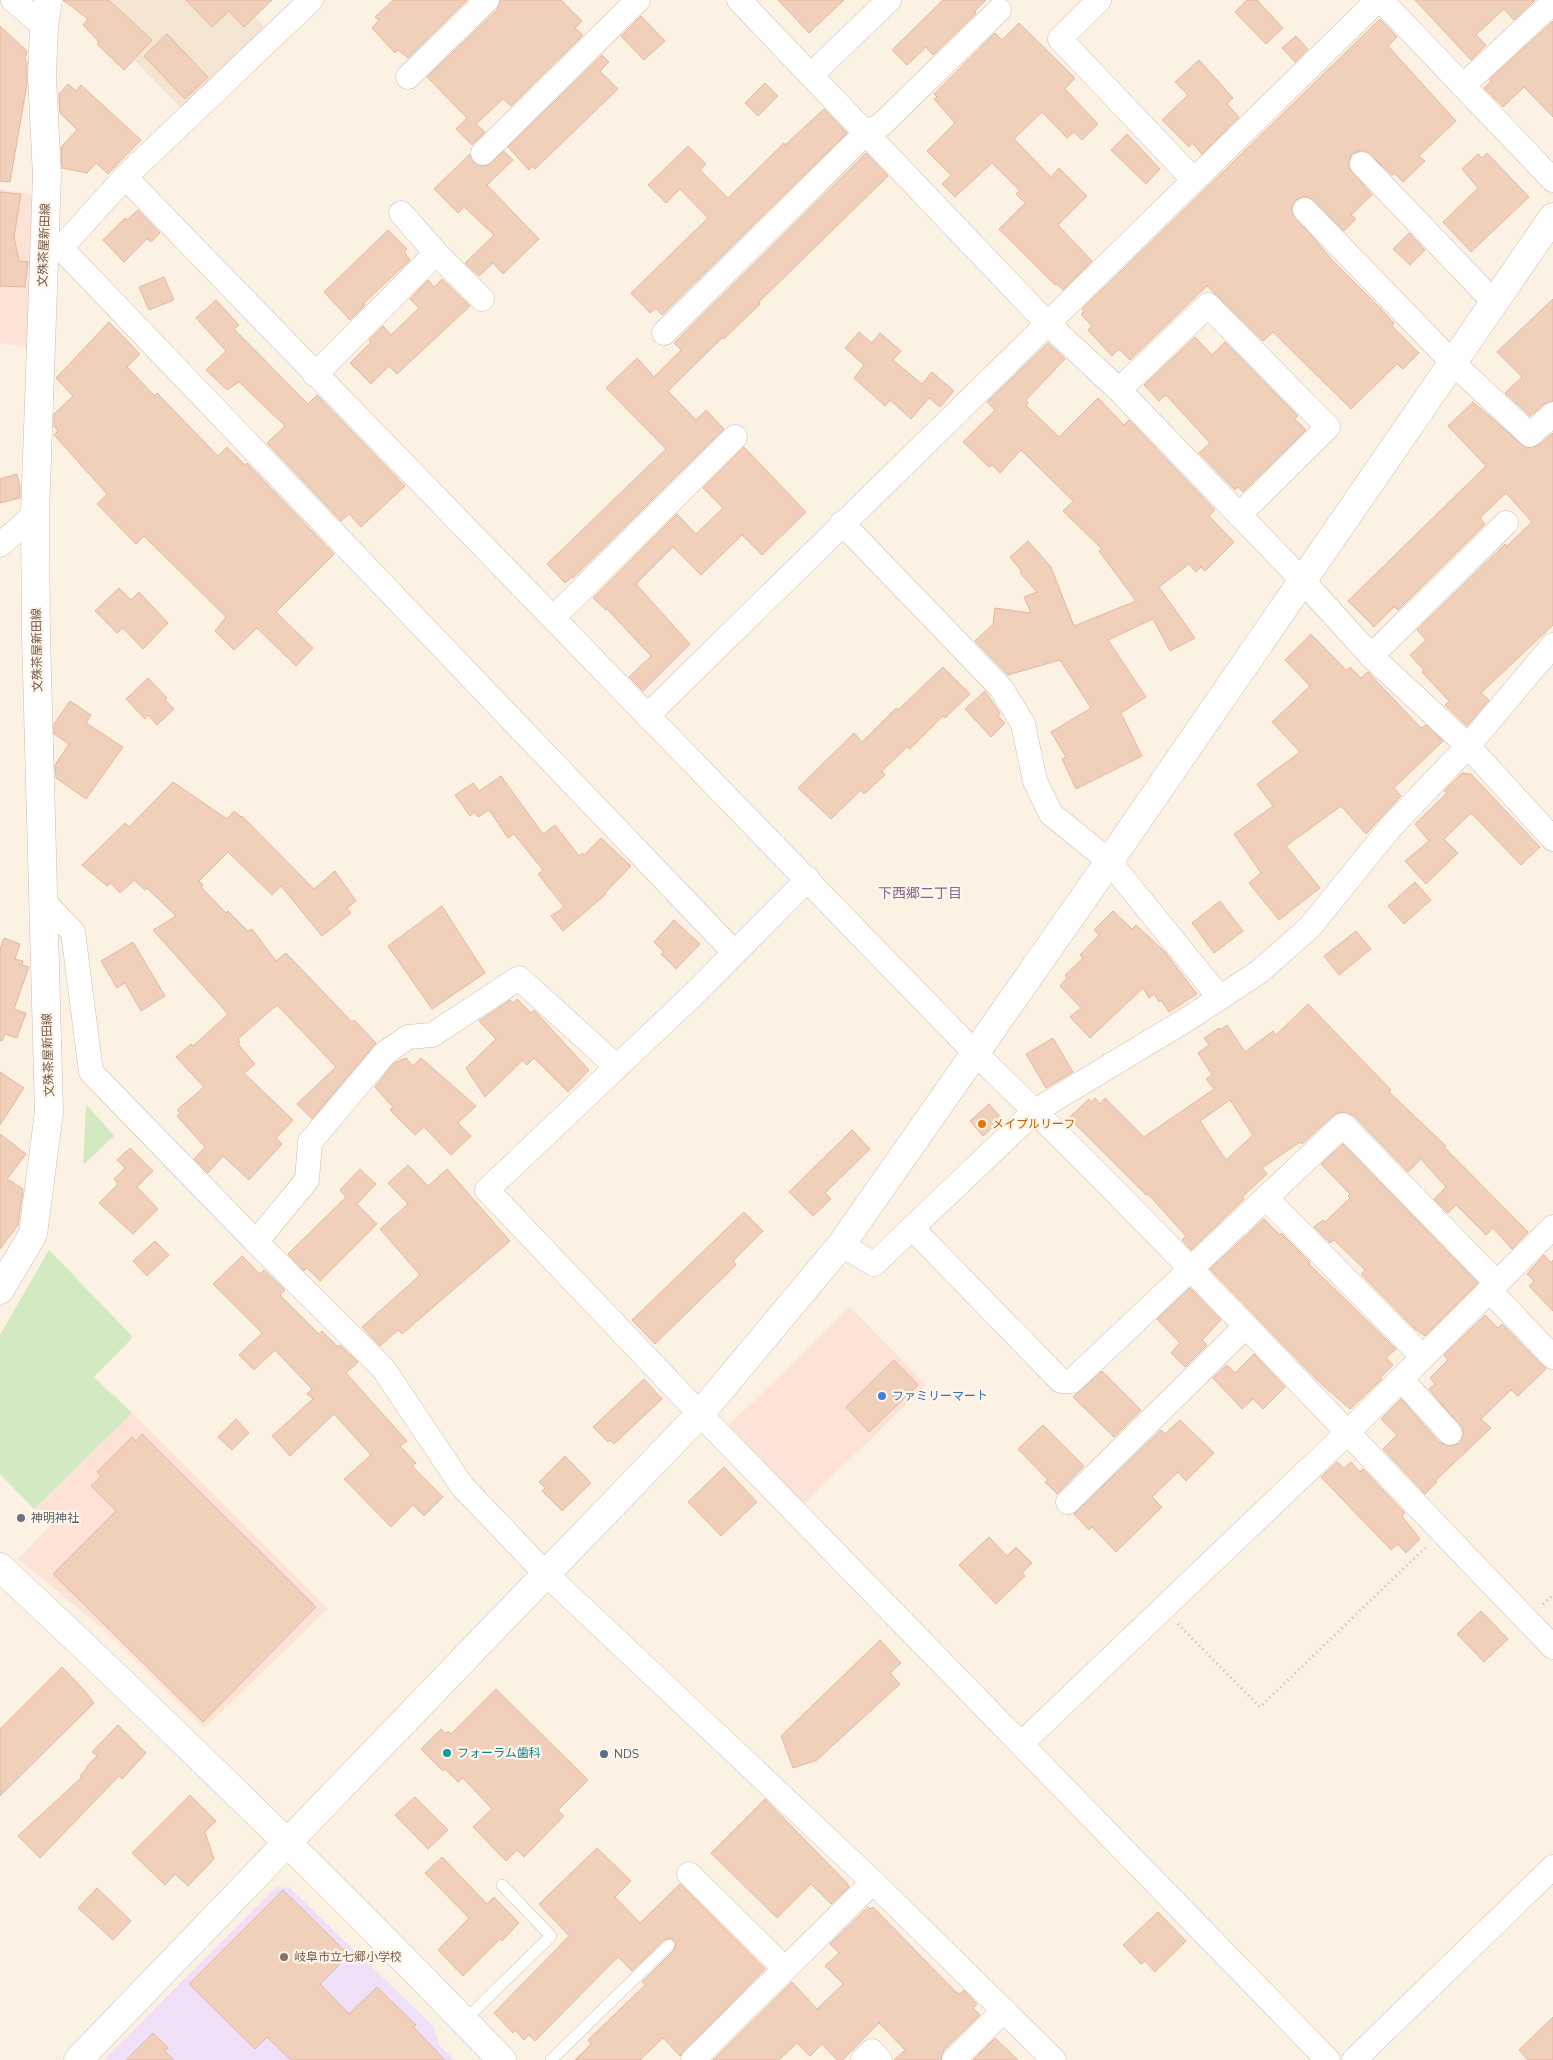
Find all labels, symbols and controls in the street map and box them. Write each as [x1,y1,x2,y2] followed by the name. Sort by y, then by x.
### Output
[35,203,53,287] street label: 文殊茶屋新田線
[28,608,46,692] street label: 文殊茶屋新田線
[878,884,962,903] district label: 下西郷二丁目
[39,1013,57,1097] street label: 文殊茶屋新田線
[992,1116,1075,1132] place label: メイプルリーフ
[976,1118,988,1130] marker: メイプルリーフ
[892,1388,988,1404] place label: ファミリーマート
[876,1390,888,1402] marker: ファミリーマート
[31,1510,79,1526] place label: 神明神社
[15,1512,27,1524] marker: 神明神社
[457,1745,541,1761] place label: フォーラム歯科
[614,1746,639,1762] place label: NDS
[441,1747,453,1759] marker: フォーラム歯科
[598,1748,610,1760] marker: NDS
[294,1949,402,1965] place label: 岐阜市立七郷小学校
[278,1951,290,1963] marker: 岐阜市立七郷小学校

